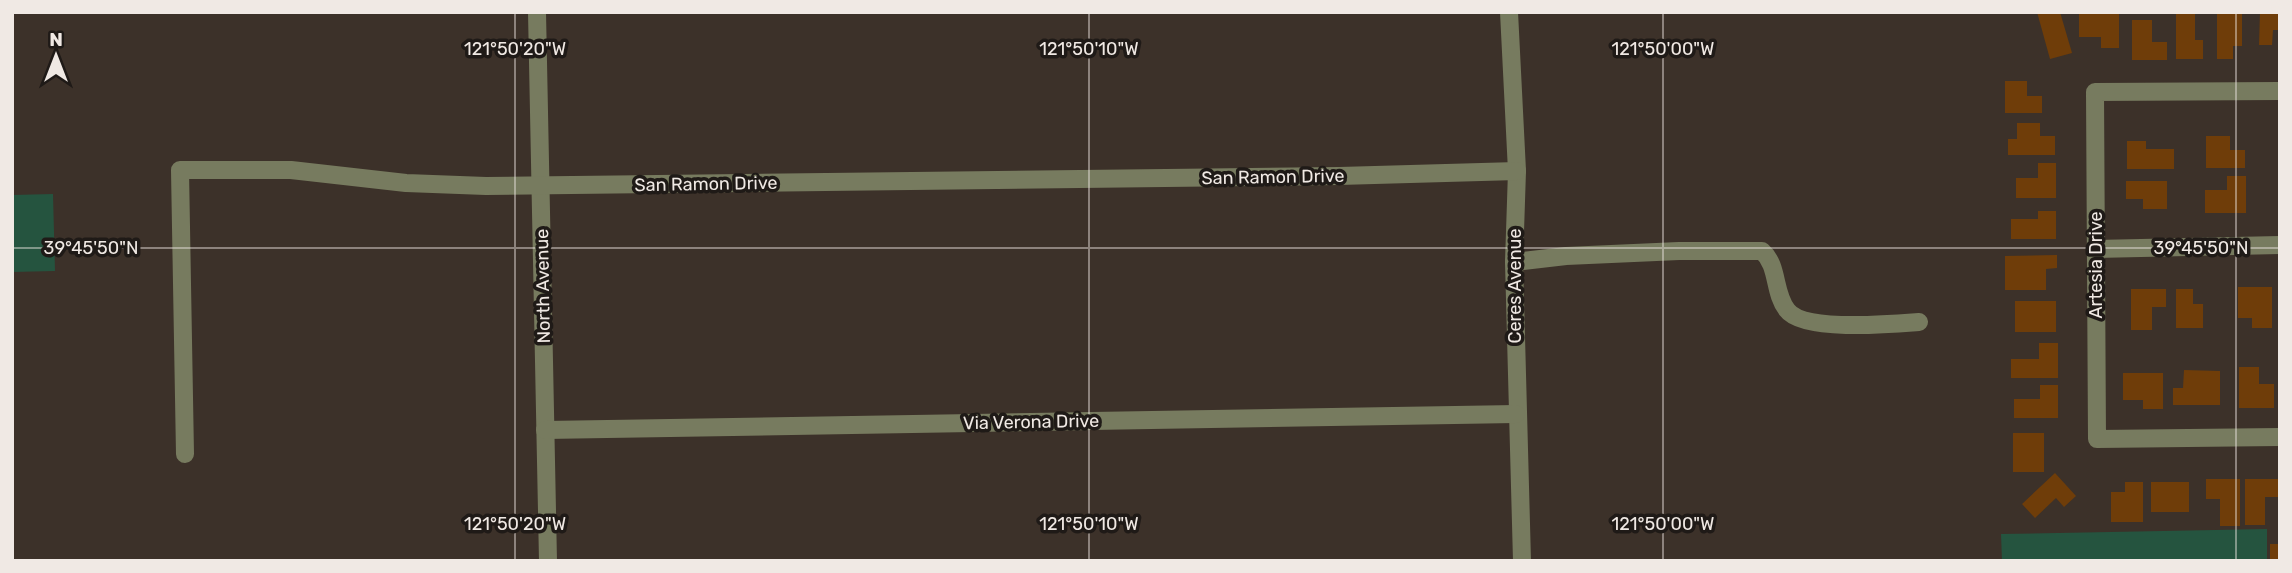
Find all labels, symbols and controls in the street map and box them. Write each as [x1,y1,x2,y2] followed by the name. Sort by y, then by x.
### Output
[21,21,91,91] north arrow
[49,28,63,51] text: N
[464,38,566,60] text: 121°50'20"W
[1039,38,1139,60] text: 121°50'10"W
[1611,38,1715,60] text: 121°50'00"W
[1201,165,1345,189] street label: San Ramon Drive
[634,172,778,196] street label: San Ramon Drive
[2085,211,2107,319] street label: Artesia Drive
[531,228,555,344] street label: North Avenue
[1504,229,1526,343] street label: Ceres Avenue
[44,237,138,259] text: 39°45'50"N
[2154,237,2248,259] text: 39°45'50"N
[963,410,1099,434] street label: Via Verona Drive
[464,513,566,535] text: 121°50'20"W
[1039,513,1139,535] text: 121°50'10"W
[1611,513,1715,535] text: 121°50'00"W

